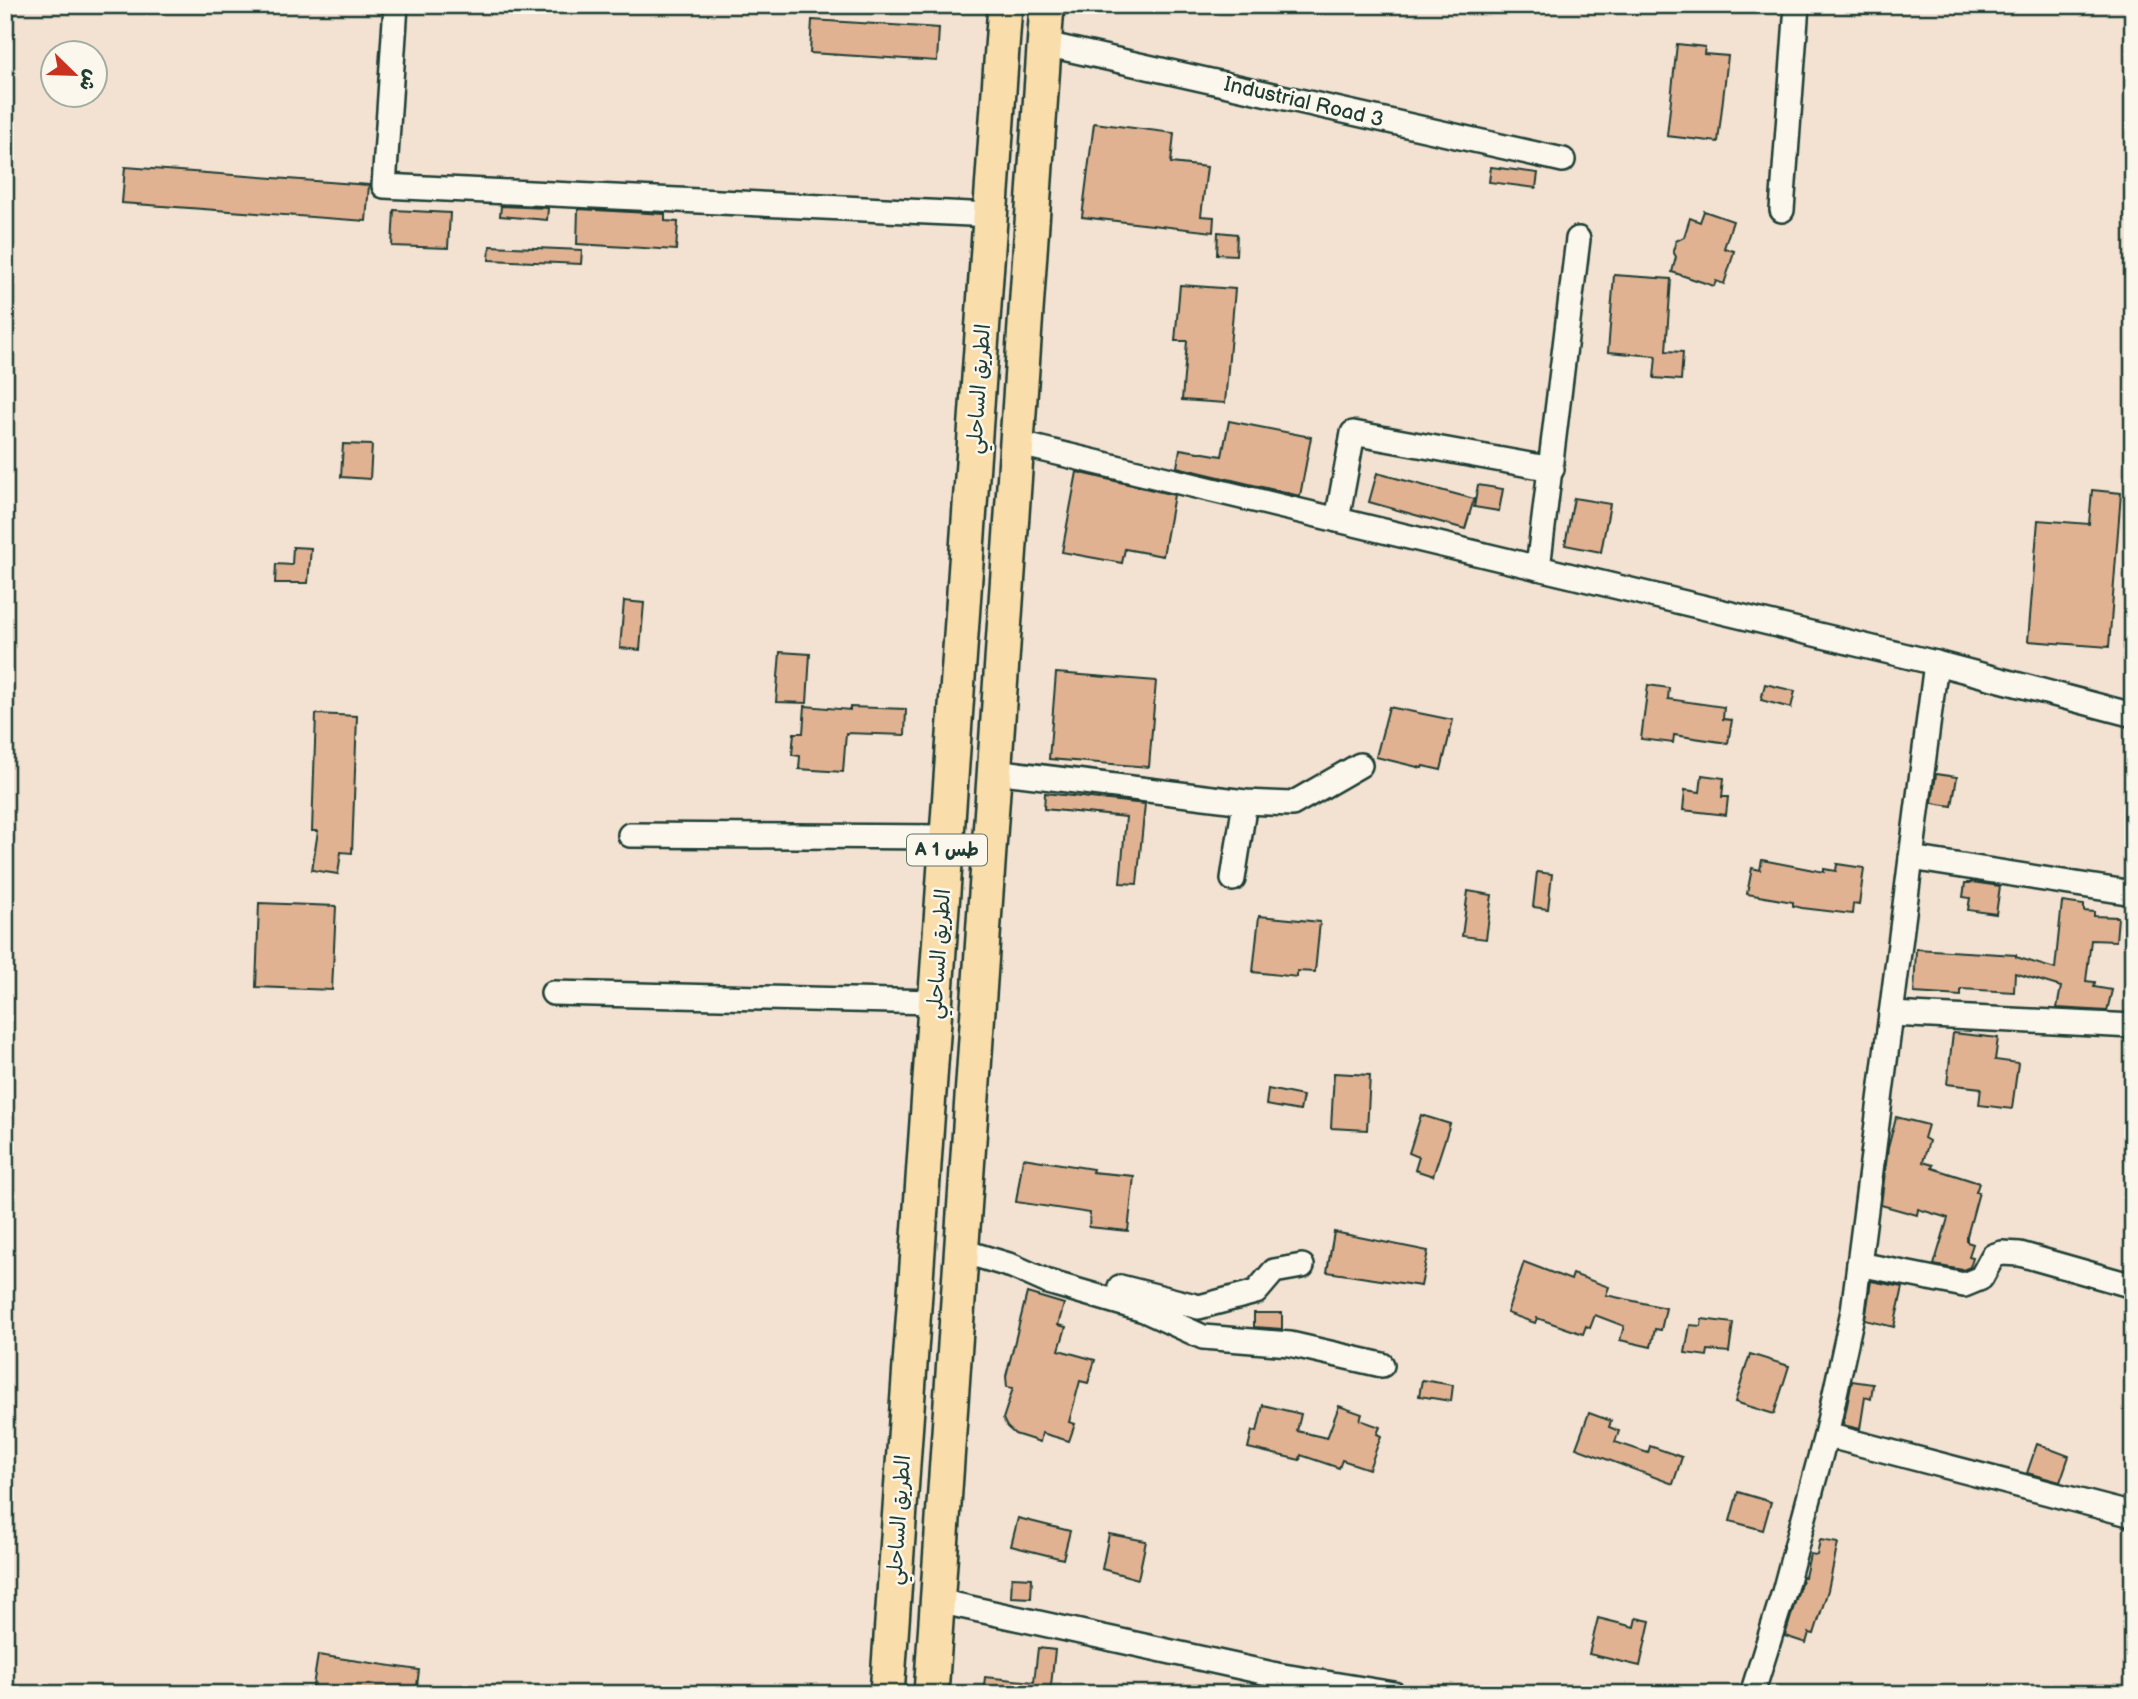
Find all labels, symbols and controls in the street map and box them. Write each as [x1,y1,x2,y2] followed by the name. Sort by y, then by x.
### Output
[38,38,108,108] north arrow
[74,66,103,94] text: ش
[1222,71,1386,133] street label: Industrial Road 3
[962,323,1002,455] street label: الطريق الساحلي
[907,834,987,866] road number: A 1 طس
[922,888,962,1020] street label: الطريق الساحلي
[882,1454,922,1586] street label: الطريق الساحلي

